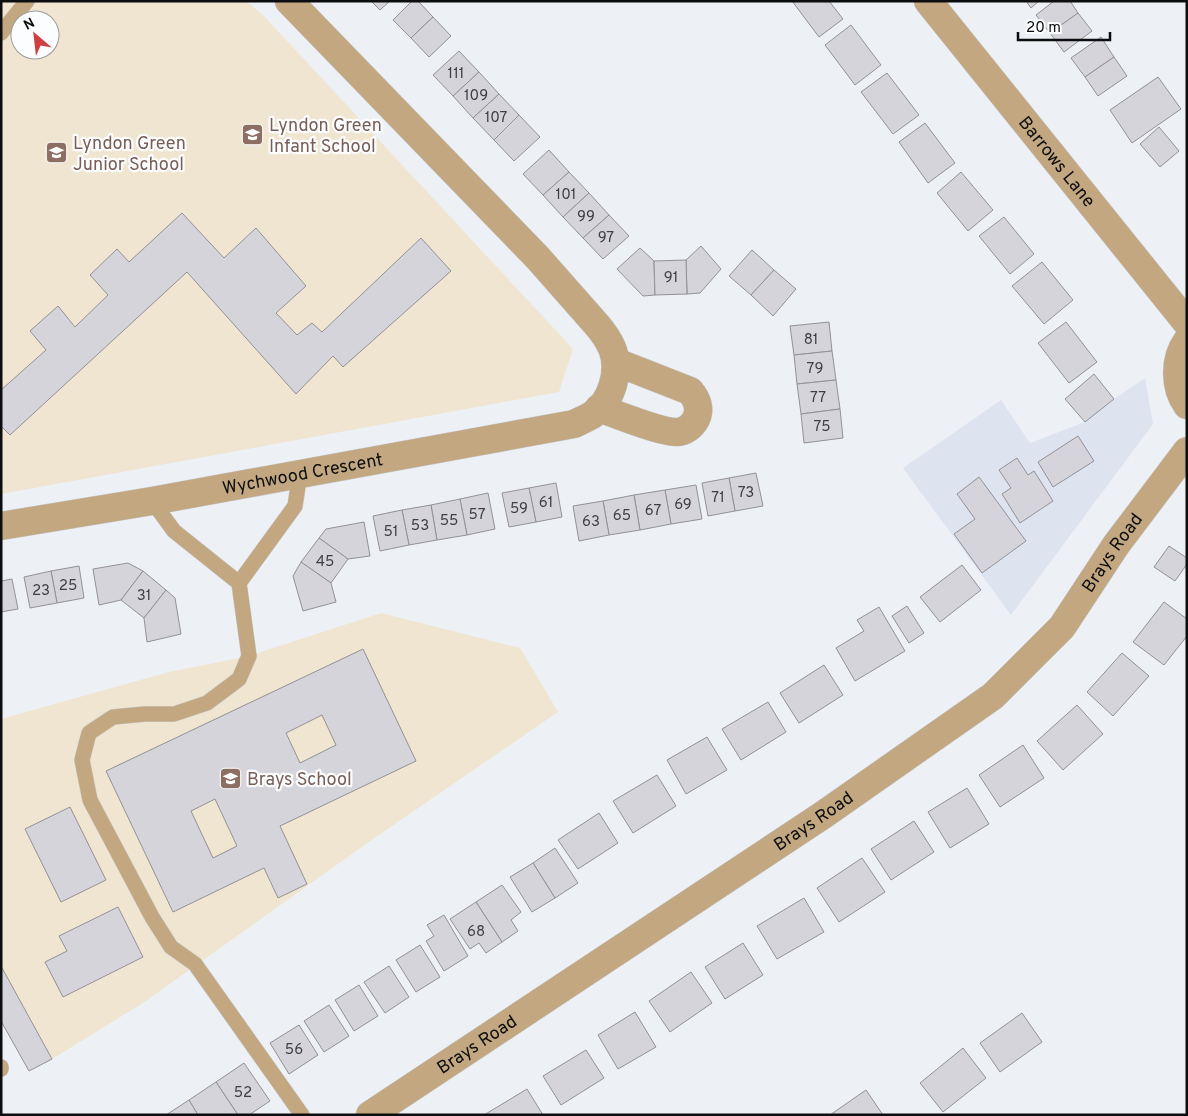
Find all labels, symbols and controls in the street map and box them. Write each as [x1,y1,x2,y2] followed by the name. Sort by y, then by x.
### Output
[10,10,60,60] north arrow
[1018,10,1110,42] scale bar
[21,15,38,35] text: N
[1026,19,1061,38] text: 20 m
[448,65,464,84] house number: 111
[464,87,488,106] house number: 109
[485,109,507,128] house number: 107
[1012,112,1099,213] street label: Barrows Lane
[269,115,382,159] place label: Lyndon Green Infant School
[241,123,265,147] school or university icon: Lyndon Green Infant School
[73,133,186,177] place label: Lyndon Green Junior School
[45,141,69,165] school or university icon: Lyndon Green Junior School
[556,186,576,205] house number: 101
[577,208,595,227] house number: 99
[598,229,614,248] house number: 97
[664,269,678,288] house number: 91
[804,331,818,350] house number: 81
[807,360,823,379] house number: 79
[810,389,826,408] house number: 77
[813,418,831,437] house number: 75
[221,449,385,501] street label: Wychwood Crescent
[738,484,754,503] house number: 73
[711,489,725,508] house number: 71
[539,494,553,513] house number: 61
[674,496,692,515] house number: 69
[510,500,528,519] house number: 59
[645,502,661,521] house number: 67
[469,506,486,525] house number: 57
[613,507,631,526] house number: 65
[1078,509,1149,598] street label: Brays Road
[440,512,458,531] house number: 55
[582,513,600,532] house number: 63
[411,517,429,536] house number: 53
[384,523,398,542] house number: 51
[316,553,334,572] house number: 45
[59,577,77,596] house number: 25
[32,582,50,601] house number: 23
[137,587,151,606] house number: 31
[219,767,243,791] school or university icon: Brays School
[247,769,352,792] place label: Brays School
[770,787,859,857] street label: Brays Road
[467,923,485,942] house number: 68
[433,1011,522,1080] street label: Brays Road
[285,1041,303,1060] house number: 56
[234,1084,252,1103] house number: 52

